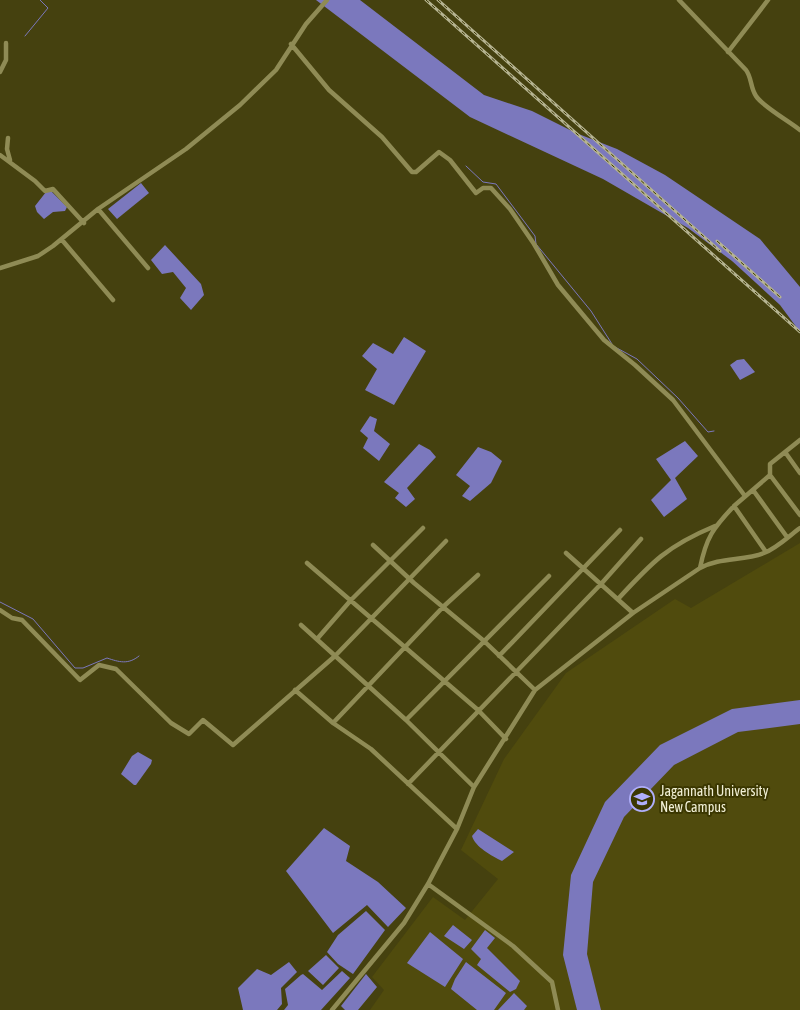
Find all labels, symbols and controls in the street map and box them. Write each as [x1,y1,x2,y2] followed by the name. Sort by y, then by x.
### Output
[660,783,769,815] place label: Jagannath University New Campus
[629,786,655,812] school or university icon: Jagannath University New Campus

